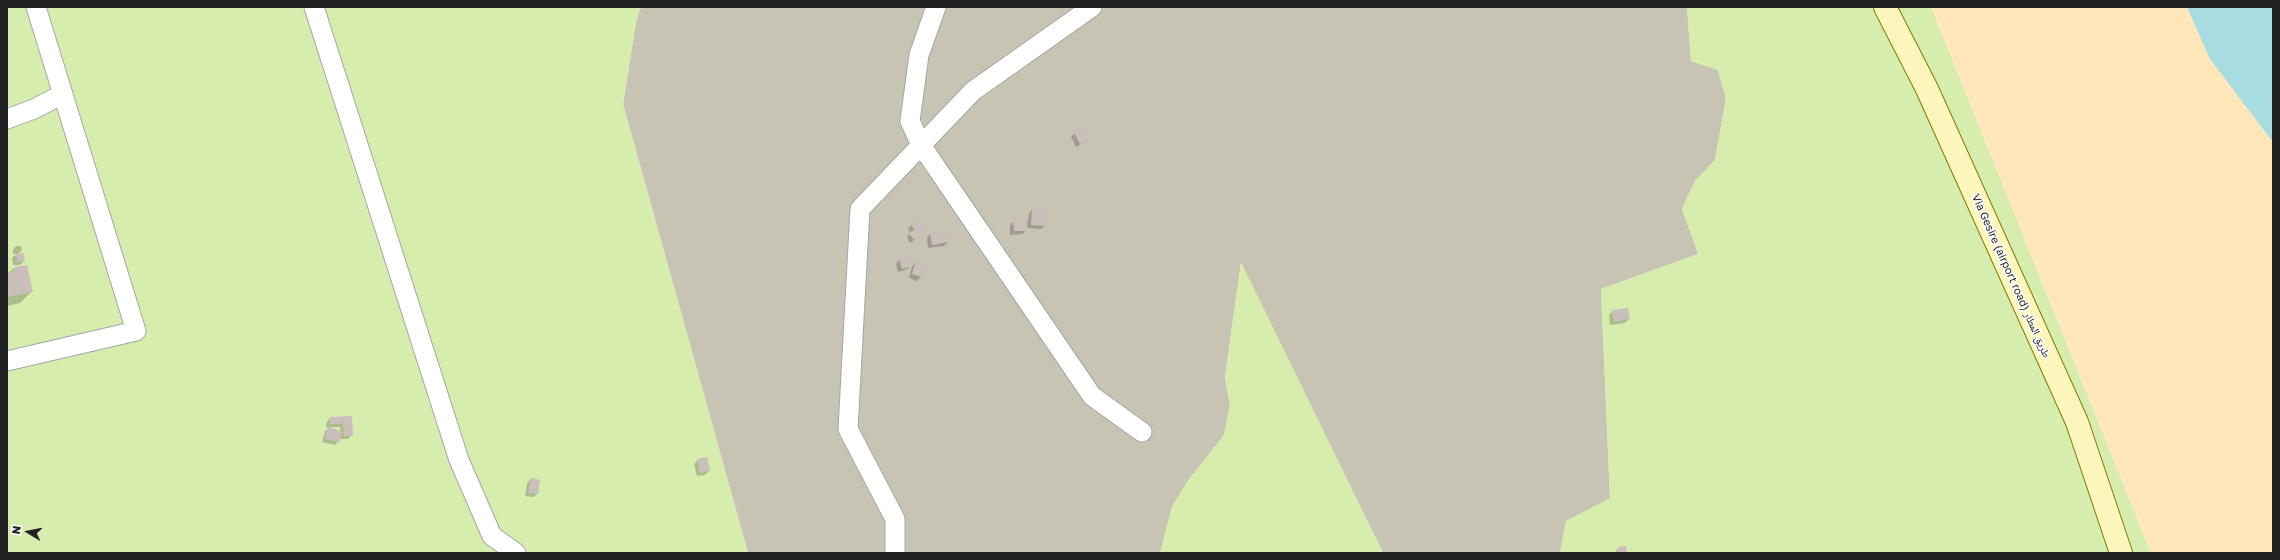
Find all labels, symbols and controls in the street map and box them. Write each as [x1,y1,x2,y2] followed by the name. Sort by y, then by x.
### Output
[1969,192,2053,360] street label: Via Gesire (airport road) طريق المطار
[8,512,48,552] north arrow
[9,525,23,535] text: N

